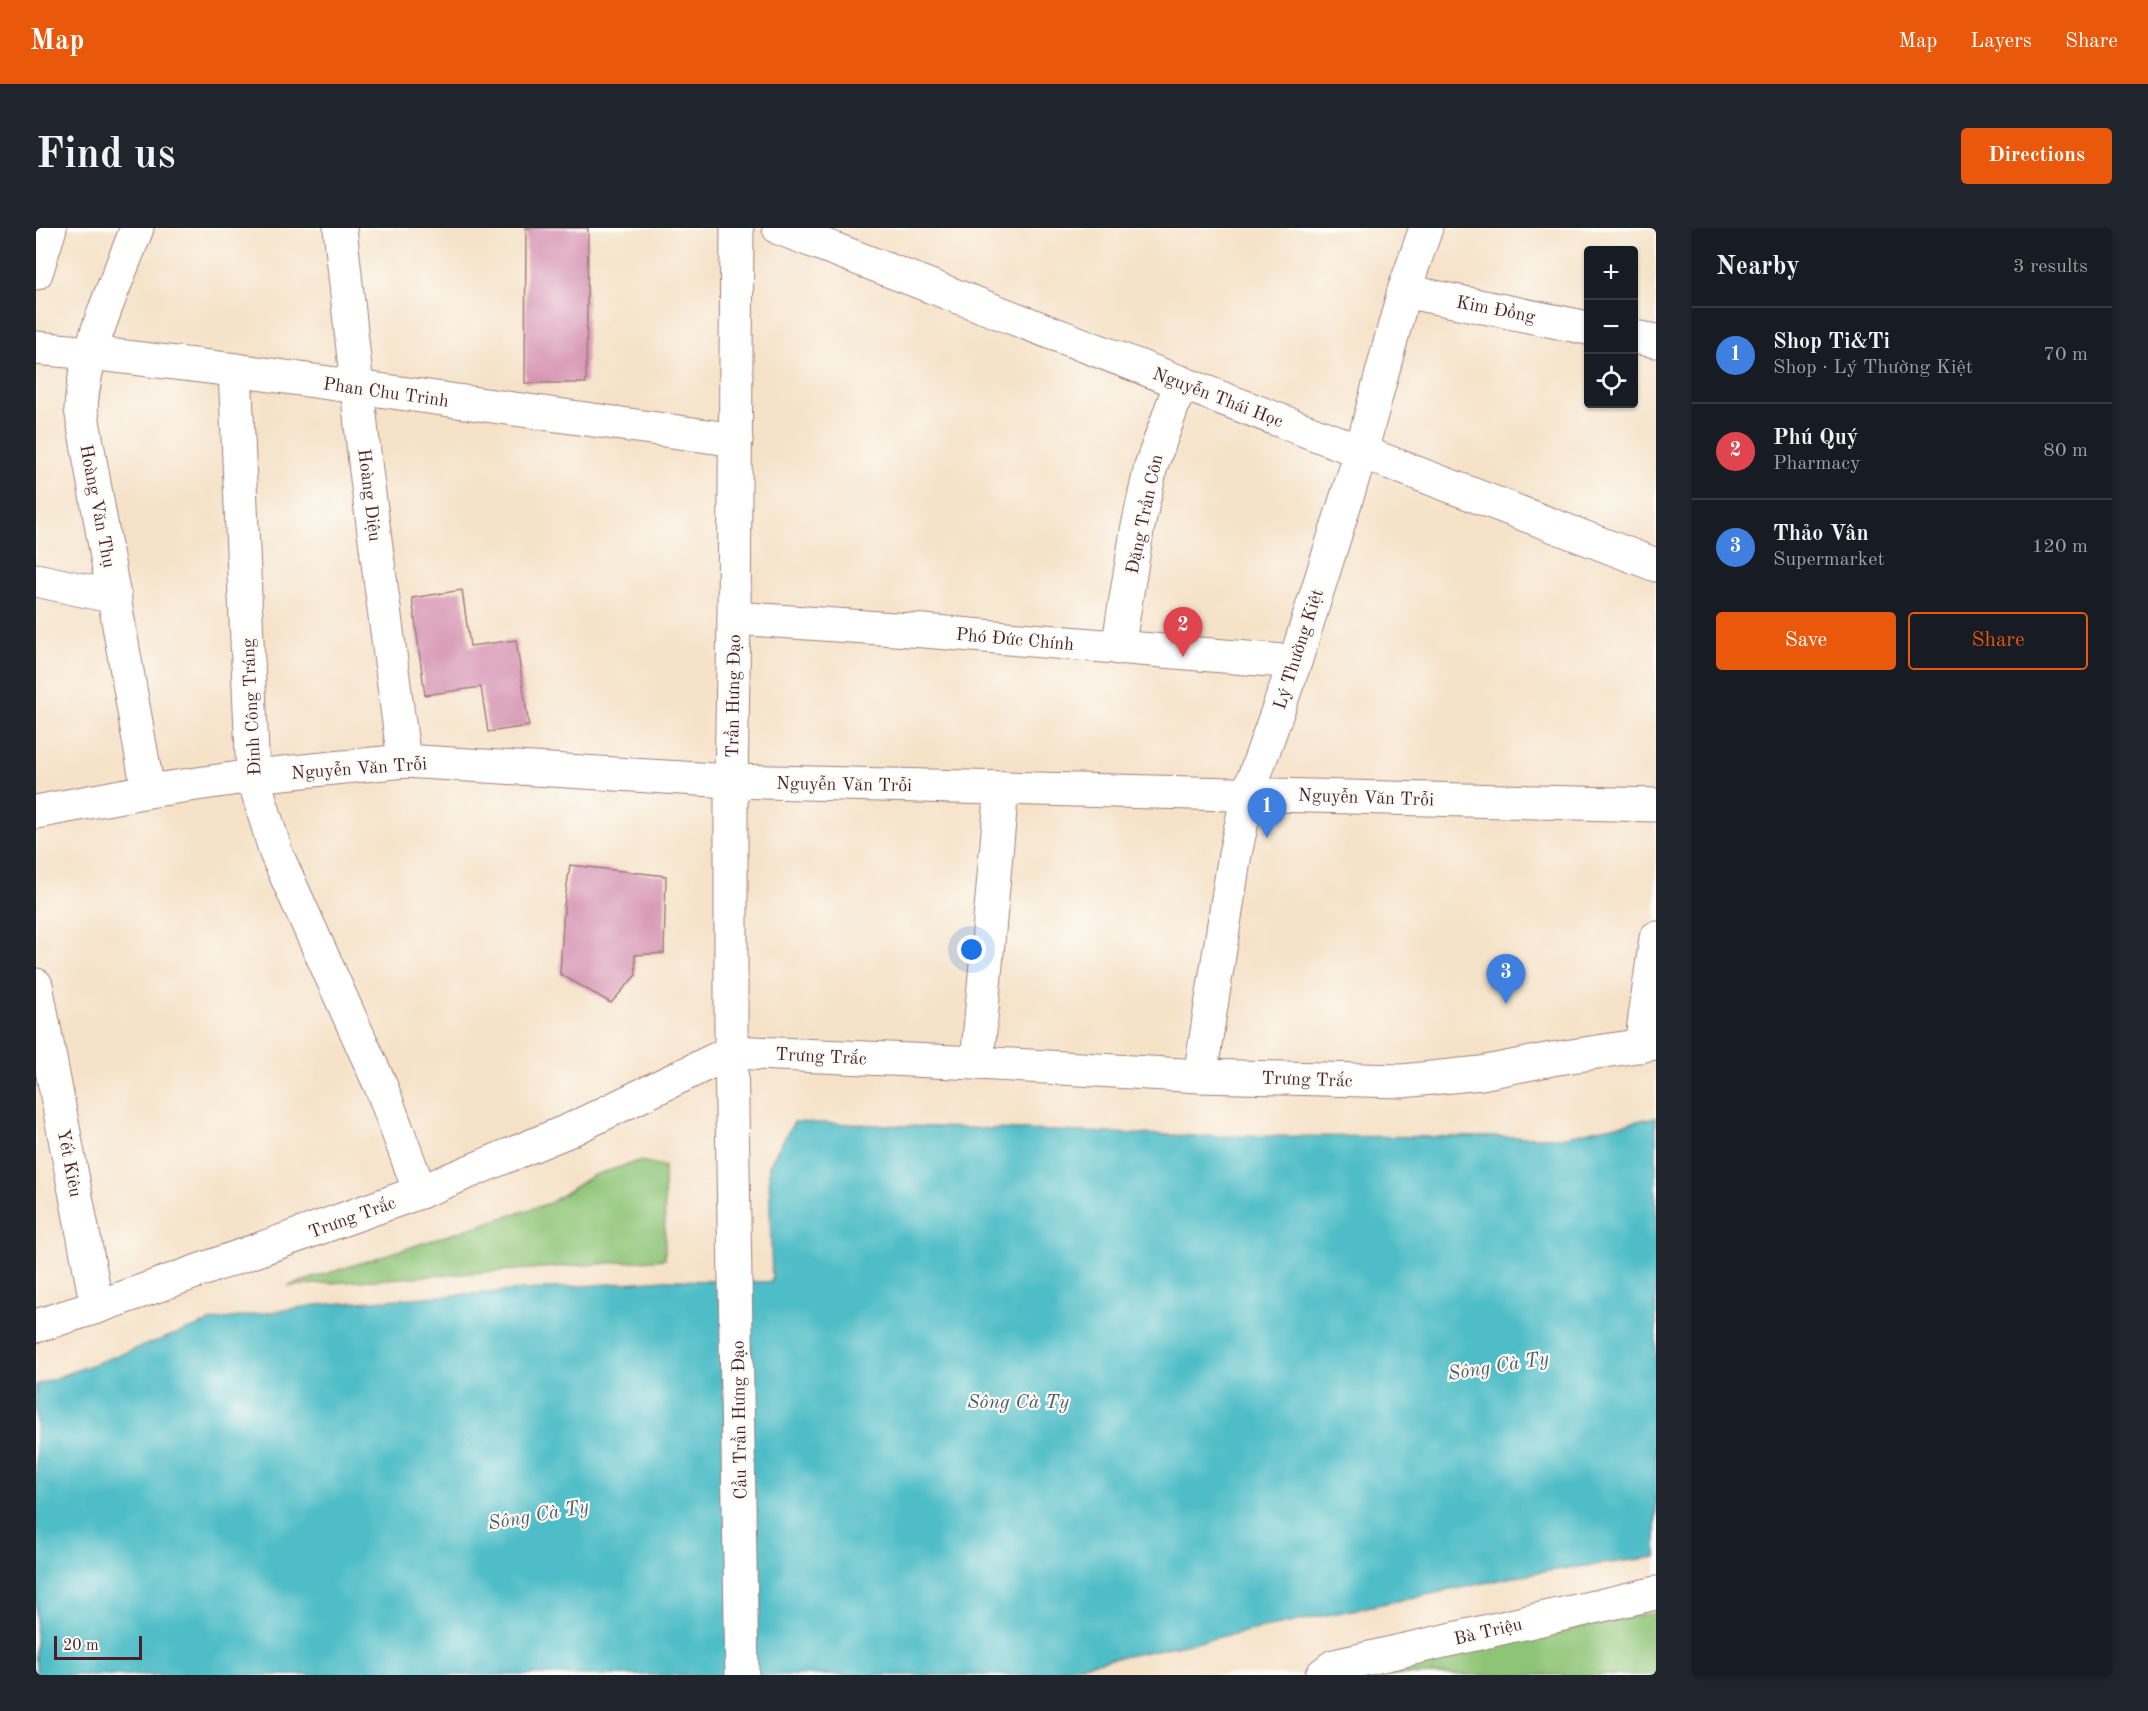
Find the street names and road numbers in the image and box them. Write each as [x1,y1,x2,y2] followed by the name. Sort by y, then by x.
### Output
[1455,291,1538,327] street label: Kim Đồng
[1150,363,1286,431] street label: Nguyễn Thái Học
[322,375,450,411] street label: Phan Chu Trinh
[76,443,118,570] street label: Hoàng Văn Thụ
[354,448,384,543] street label: Hoàng Diệu
[1121,452,1166,576] street label: Đặng Trần Côn
[1271,587,1327,712] street label: Lý Thường Kiệt
[955,626,1075,654] street label: Phó Đức Chính
[721,634,744,758] street label: Trần Hưng Đạo
[239,638,265,776] street label: Đinh Công Tráng
[290,753,428,783] street label: Nguyễn Văn Trỗi
[776,773,912,795] street label: Nguyễn Văn Trỗi
[1298,785,1434,809] street label: Nguyễn Văn Trỗi
[775,1043,867,1068] street label: Trưng Trắc
[1261,1066,1353,1091] street label: Trưng Trắc
[54,1127,85,1199] street label: Yết Kiêu
[305,1191,398,1242] street label: Trưng Trắc
[727,1340,750,1500] street label: Cầu Trần Hưng Đạo
[1452,1615,1524,1649] street label: Bà Triệu

